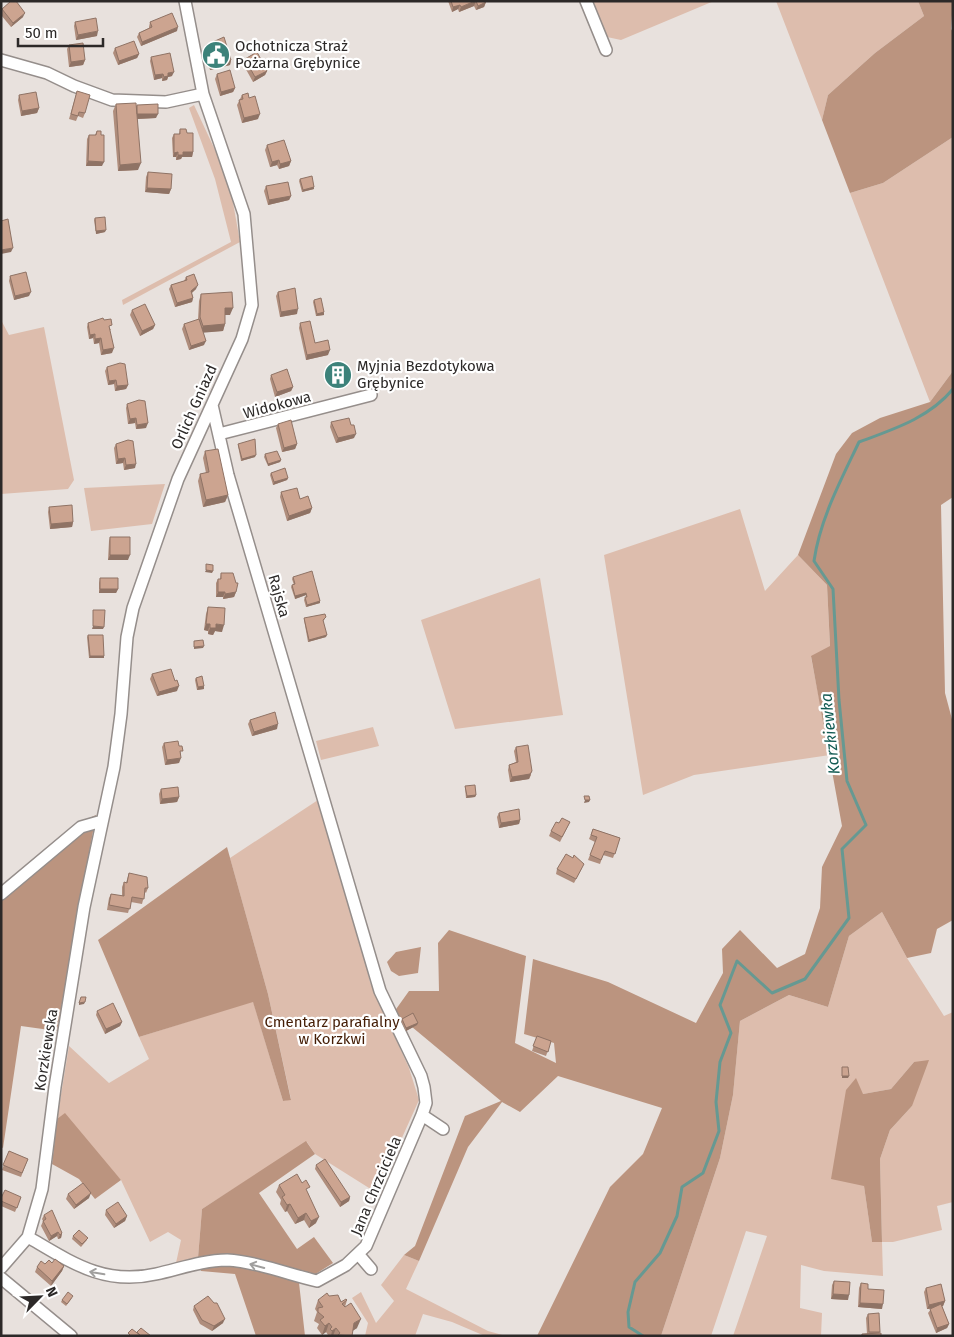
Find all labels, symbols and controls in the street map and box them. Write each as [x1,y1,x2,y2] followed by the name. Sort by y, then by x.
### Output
[18,15,102,47] scale bar
[25,24,58,42] text: 50 m
[235,37,360,72] place label: Ochotnicza Straż Pożarna Grębynice
[201,40,231,70] public building icon: Ochotnicza Straż Pożarna Grębynice
[357,357,495,392] place label: Myjnia Bezdotykowa Grębynice
[323,360,353,390] building icon: Myjnia Bezdotykowa Grębynice
[167,362,221,452] street label: Orlich Gniazd
[241,387,313,423] street label: Widokowa
[264,572,294,620] street label: Rajska
[816,692,844,776] water label: Korzkiewka
[31,1008,61,1092] street label: Korzkiewska
[264,1013,400,1048] park label: Cmentarz parafialny w Korzkwi
[347,1134,405,1238] street label: Jana Chrzciciela
[249,1260,265,1270] one-way arrow
[90,1267,106,1277] one-way arrow
[15,1272,65,1322] north arrow
[42,1284,61,1300] text: N

